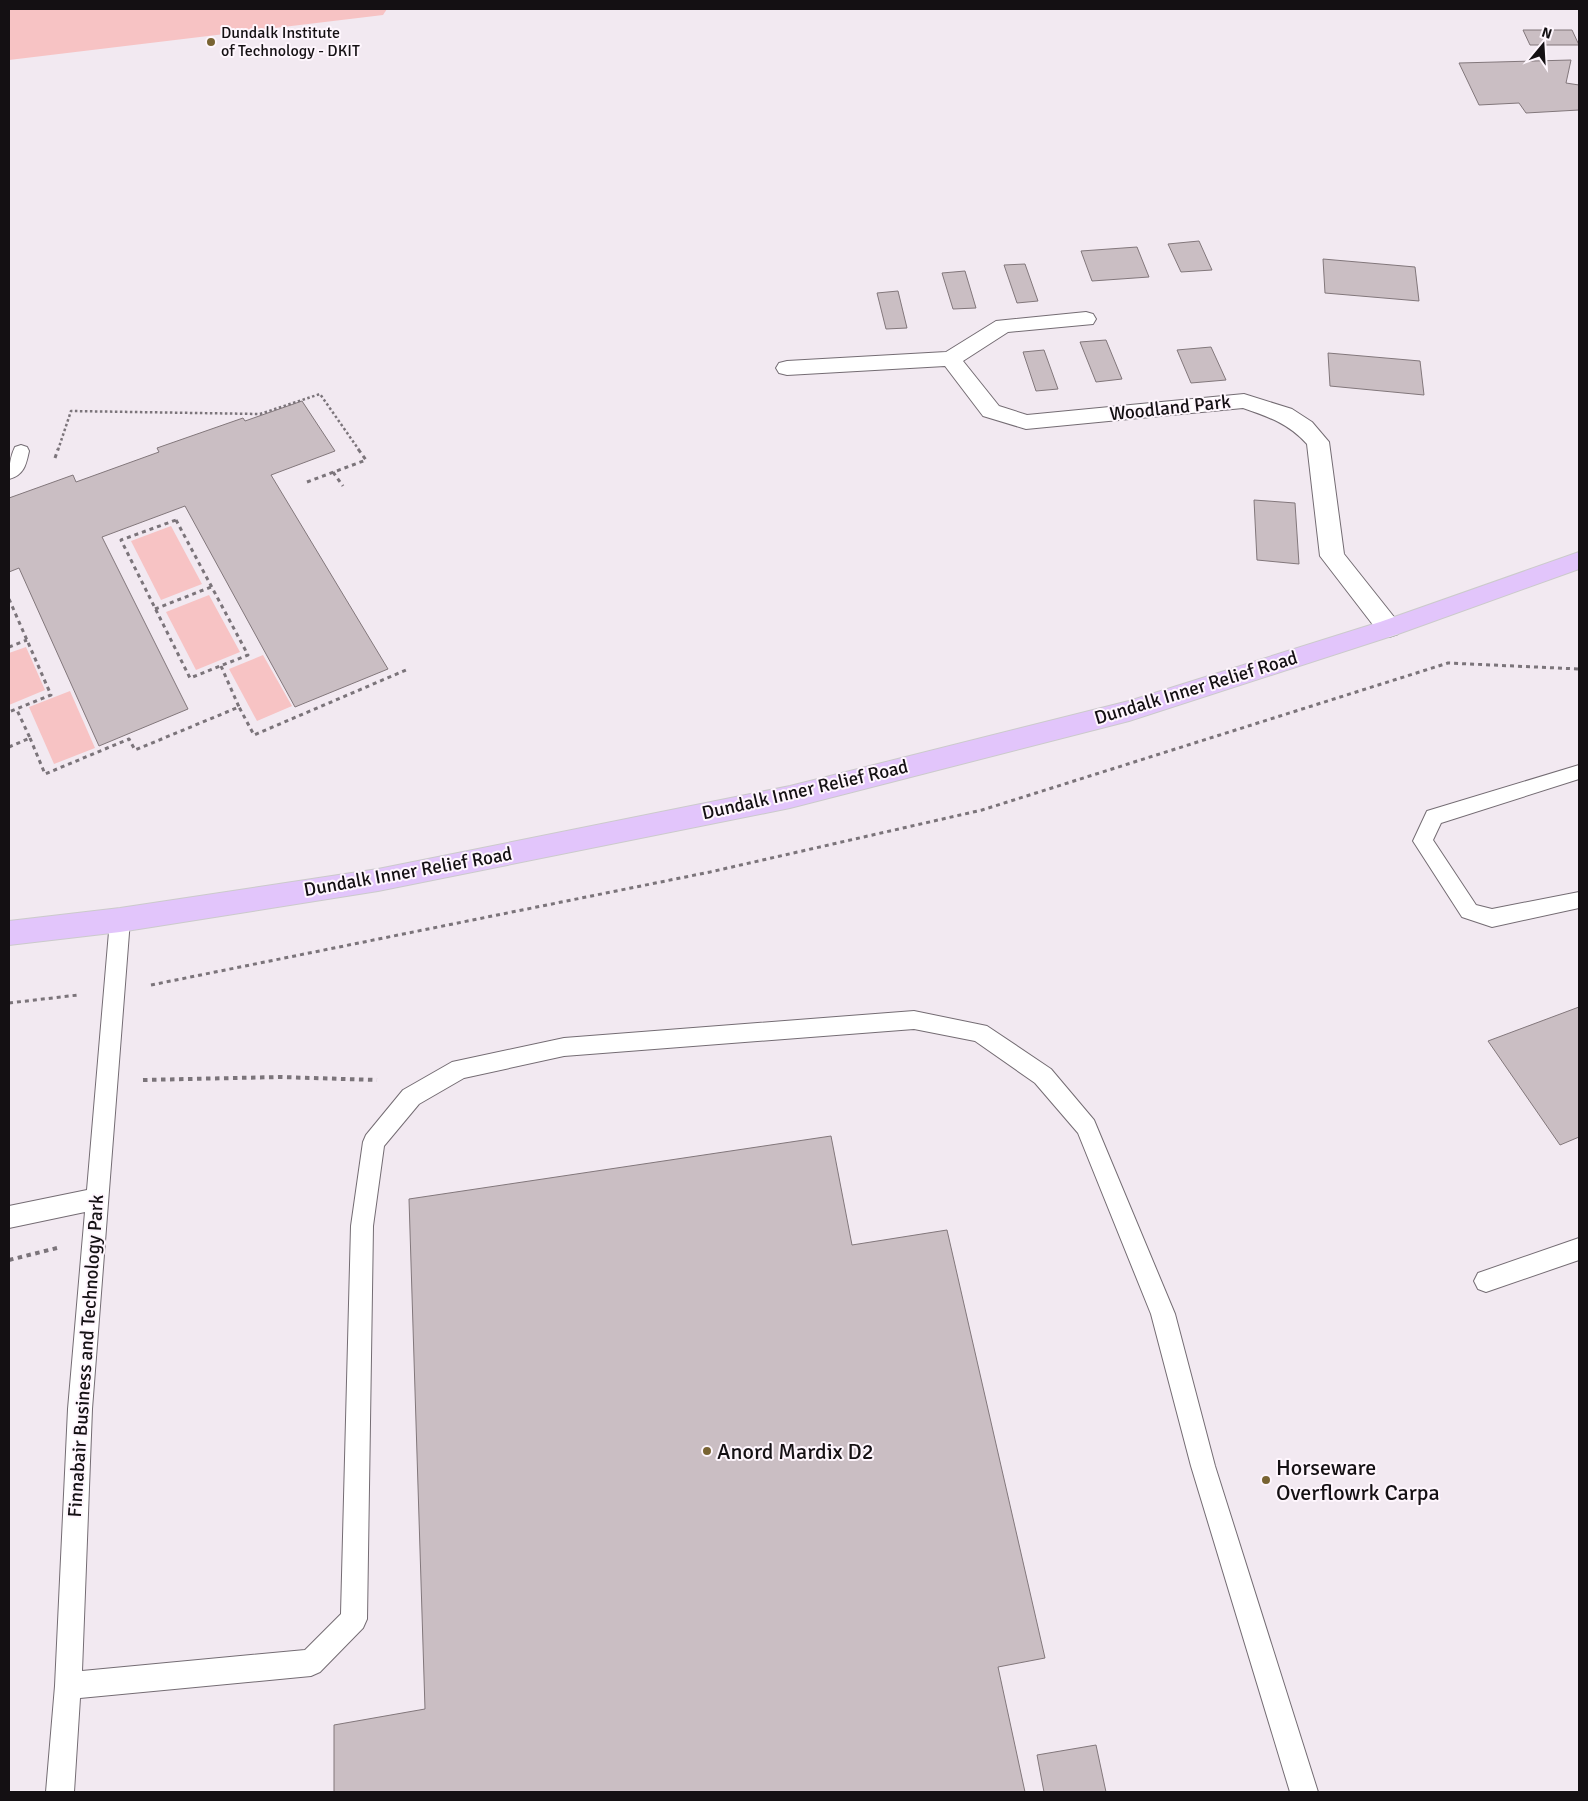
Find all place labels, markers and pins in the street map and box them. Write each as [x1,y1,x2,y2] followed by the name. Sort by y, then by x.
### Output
[221,23,360,61] place label: Dundalk Institute of Technology - DKIT
[205,36,217,48] marker: Dundalk Institute of Technology - DKIT
[717,1438,874,1465] place label: Anord Mardix D2
[701,1445,713,1457] marker: Anord Mardix D2
[1276,1454,1440,1506] place label: Horseware Overflowrk Carpa
[1260,1474,1272,1486] marker: Horseware Overflowrk Carpa

